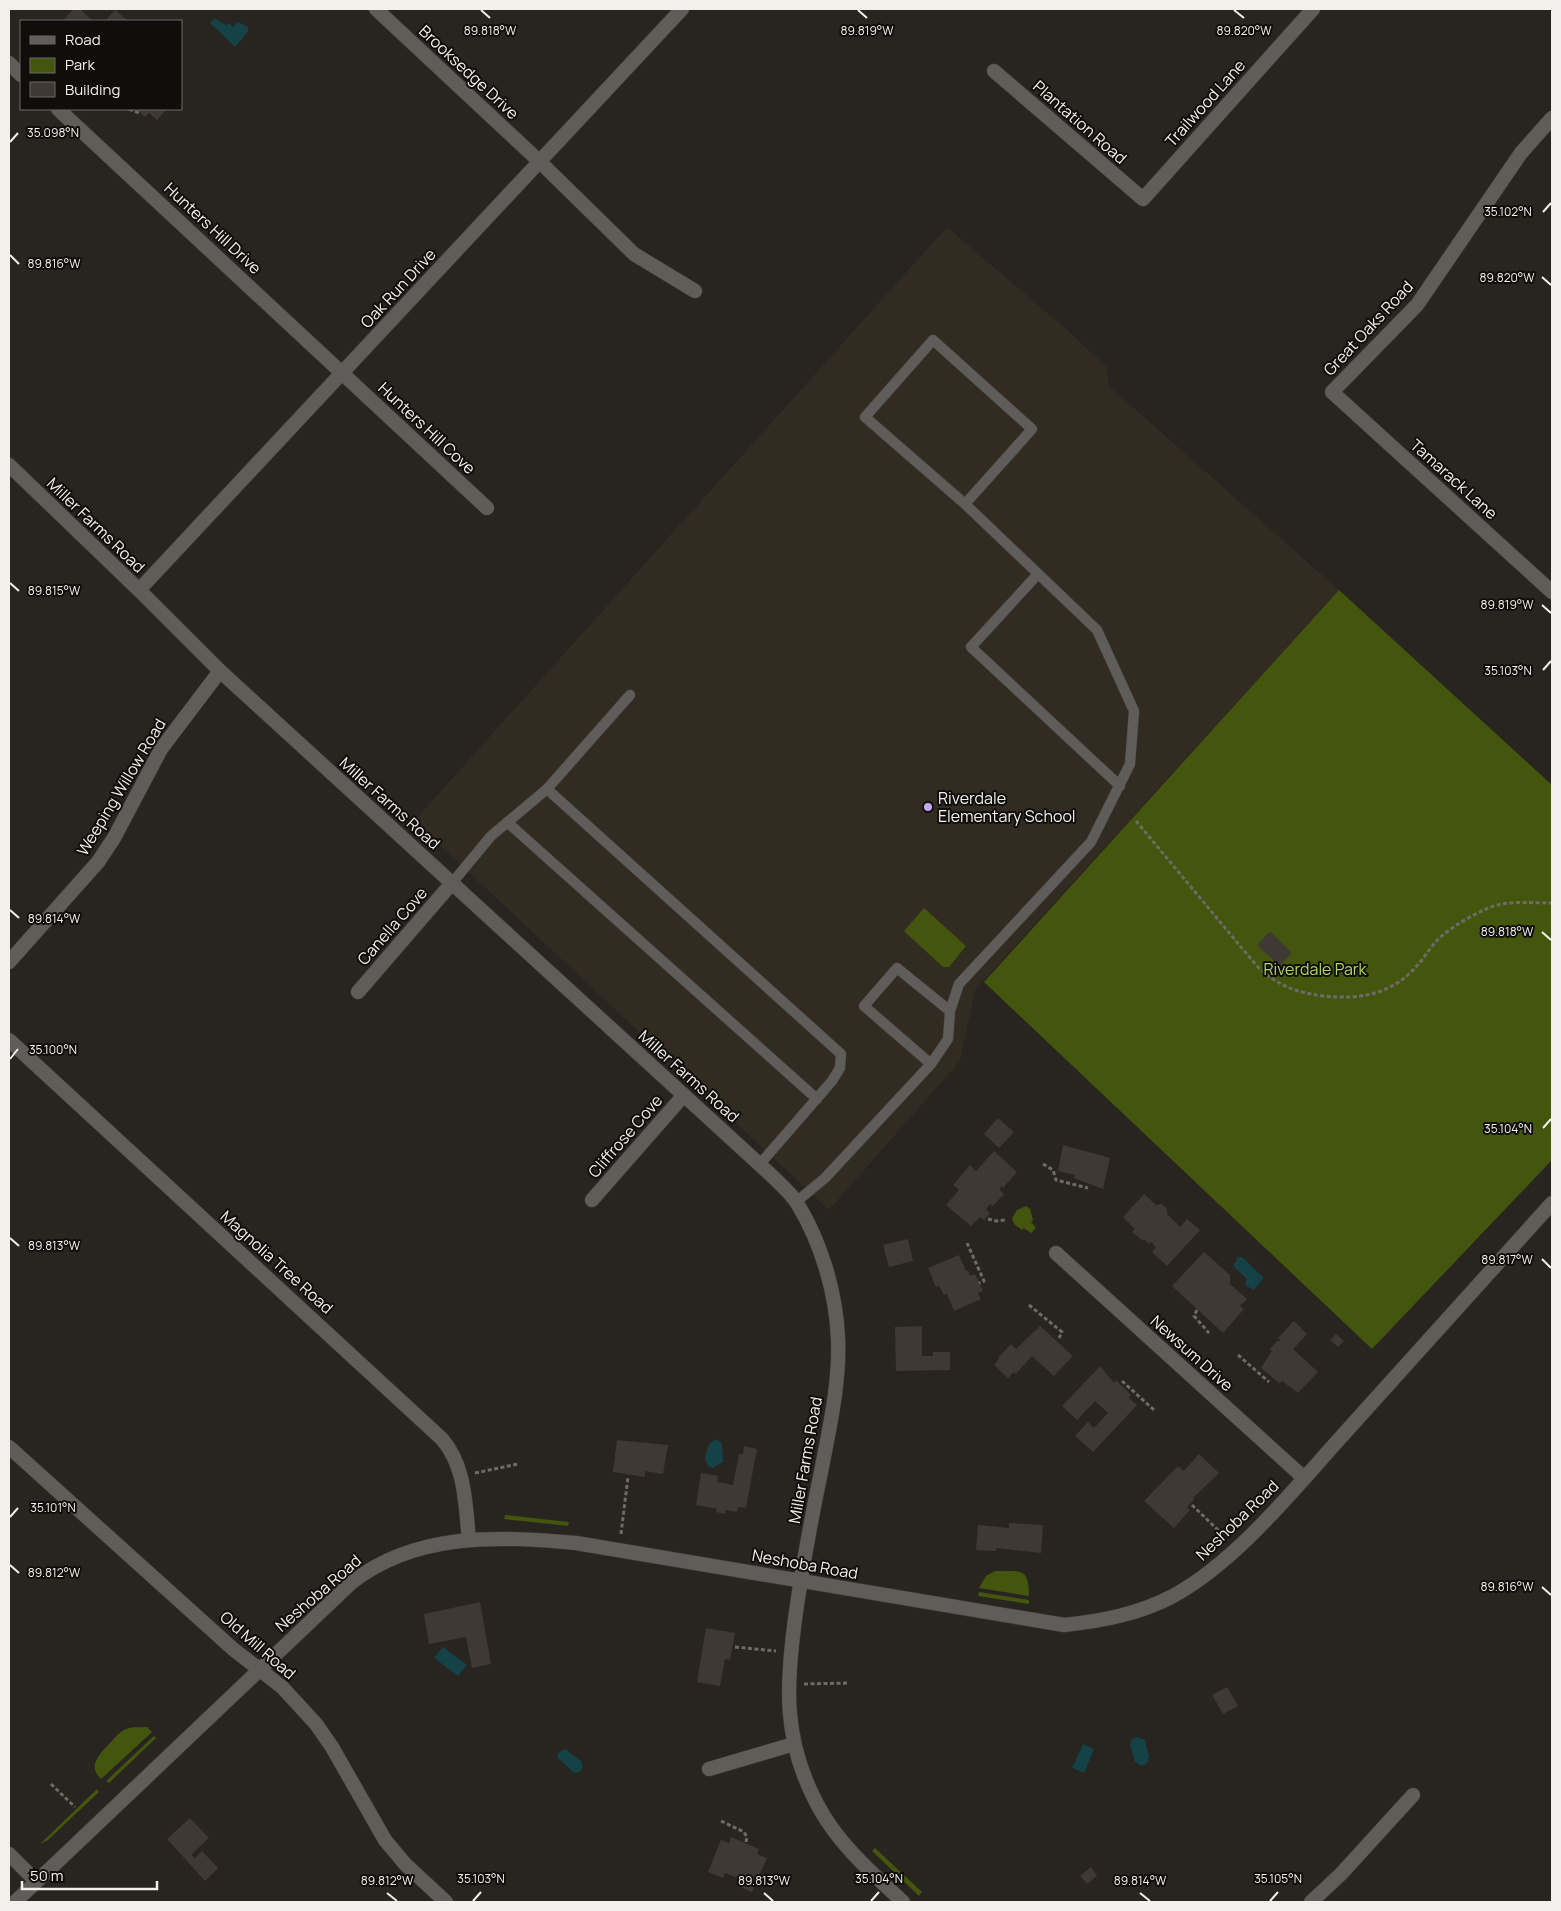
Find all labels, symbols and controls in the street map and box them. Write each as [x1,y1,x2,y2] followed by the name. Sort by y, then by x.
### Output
[20,20,182,110] legend
[414,20,524,124] street label: Brooksedge Drive
[464,22,517,39] text: 89.818°W
[841,22,894,39] text: 89.819°W
[1217,22,1272,39] text: 89.820°W
[65,29,101,50] text: Road
[65,54,95,75] text: Park
[1160,55,1250,151] street label: Trailwood Lane
[1029,75,1131,169] street label: Plantation Road
[65,79,120,100] text: Building
[27,124,79,141] text: 35.098°N
[160,177,266,279] street label: Hunters Hill Drive
[1484,203,1532,220] text: 35.102°N
[355,243,441,333] street label: Oak Run Drive
[28,255,81,272] text: 89.816°W
[1480,269,1535,286] text: 89.820°W
[1318,276,1418,380] street label: Great Oaks Road
[374,377,480,479] street label: Hunters Hill Cove
[1406,434,1502,524] street label: Tamarack Lane
[42,472,150,578] street label: Miller Farms Road
[28,582,81,599] text: 89.815°W
[1481,596,1534,613] text: 89.819°W
[1484,662,1532,679] text: 35.103°N
[71,714,171,860] street label: Weeping Willow Road
[335,752,445,854] street label: Miller Farms Road
[938,787,1076,827] place label: Riverdale Elementary School
[922,801,934,813] marker: Riverdale Elementary School
[352,882,432,970] street label: Canella Cove
[28,910,81,927] text: 89.814°W
[1481,923,1534,940] text: 89.818°W
[1263,958,1368,980] park label: Riverdale Park
[634,1025,744,1127] street label: Miller Farms Road
[29,1041,77,1058] text: 35.100°N
[583,1090,667,1182] street label: Cliffrose Cove
[1484,1120,1532,1137] text: 35.104°N
[216,1205,338,1319] street label: Magnolia Tree Road
[28,1237,81,1254] text: 89.813°W
[1481,1251,1534,1268] text: 89.817°W
[1146,1310,1238,1396] street label: Newsum Drive
[783,1395,827,1525] street label: Miller Farms Road
[1191,1475,1283,1565] street label: Neshoba Road
[30,1499,76,1516] text: 35.101°N
[750,1544,860,1584] street label: Neshoba Road
[270,1550,366,1636] street label: Neshoba Road
[28,1564,81,1581] text: 89.812°W
[1481,1578,1534,1595] text: 89.816°W
[215,1606,301,1684] street label: Old Mill Road
[22,1858,158,1890] scale bar
[30,1865,64,1886] text: 50 m
[457,1870,505,1887] text: 35.103°N
[855,1870,903,1887] text: 35.104°N
[1254,1870,1302,1887] text: 35.105°N
[361,1872,414,1889] text: 89.812°W
[738,1872,791,1889] text: 89.813°W
[1114,1872,1167,1889] text: 89.814°W

